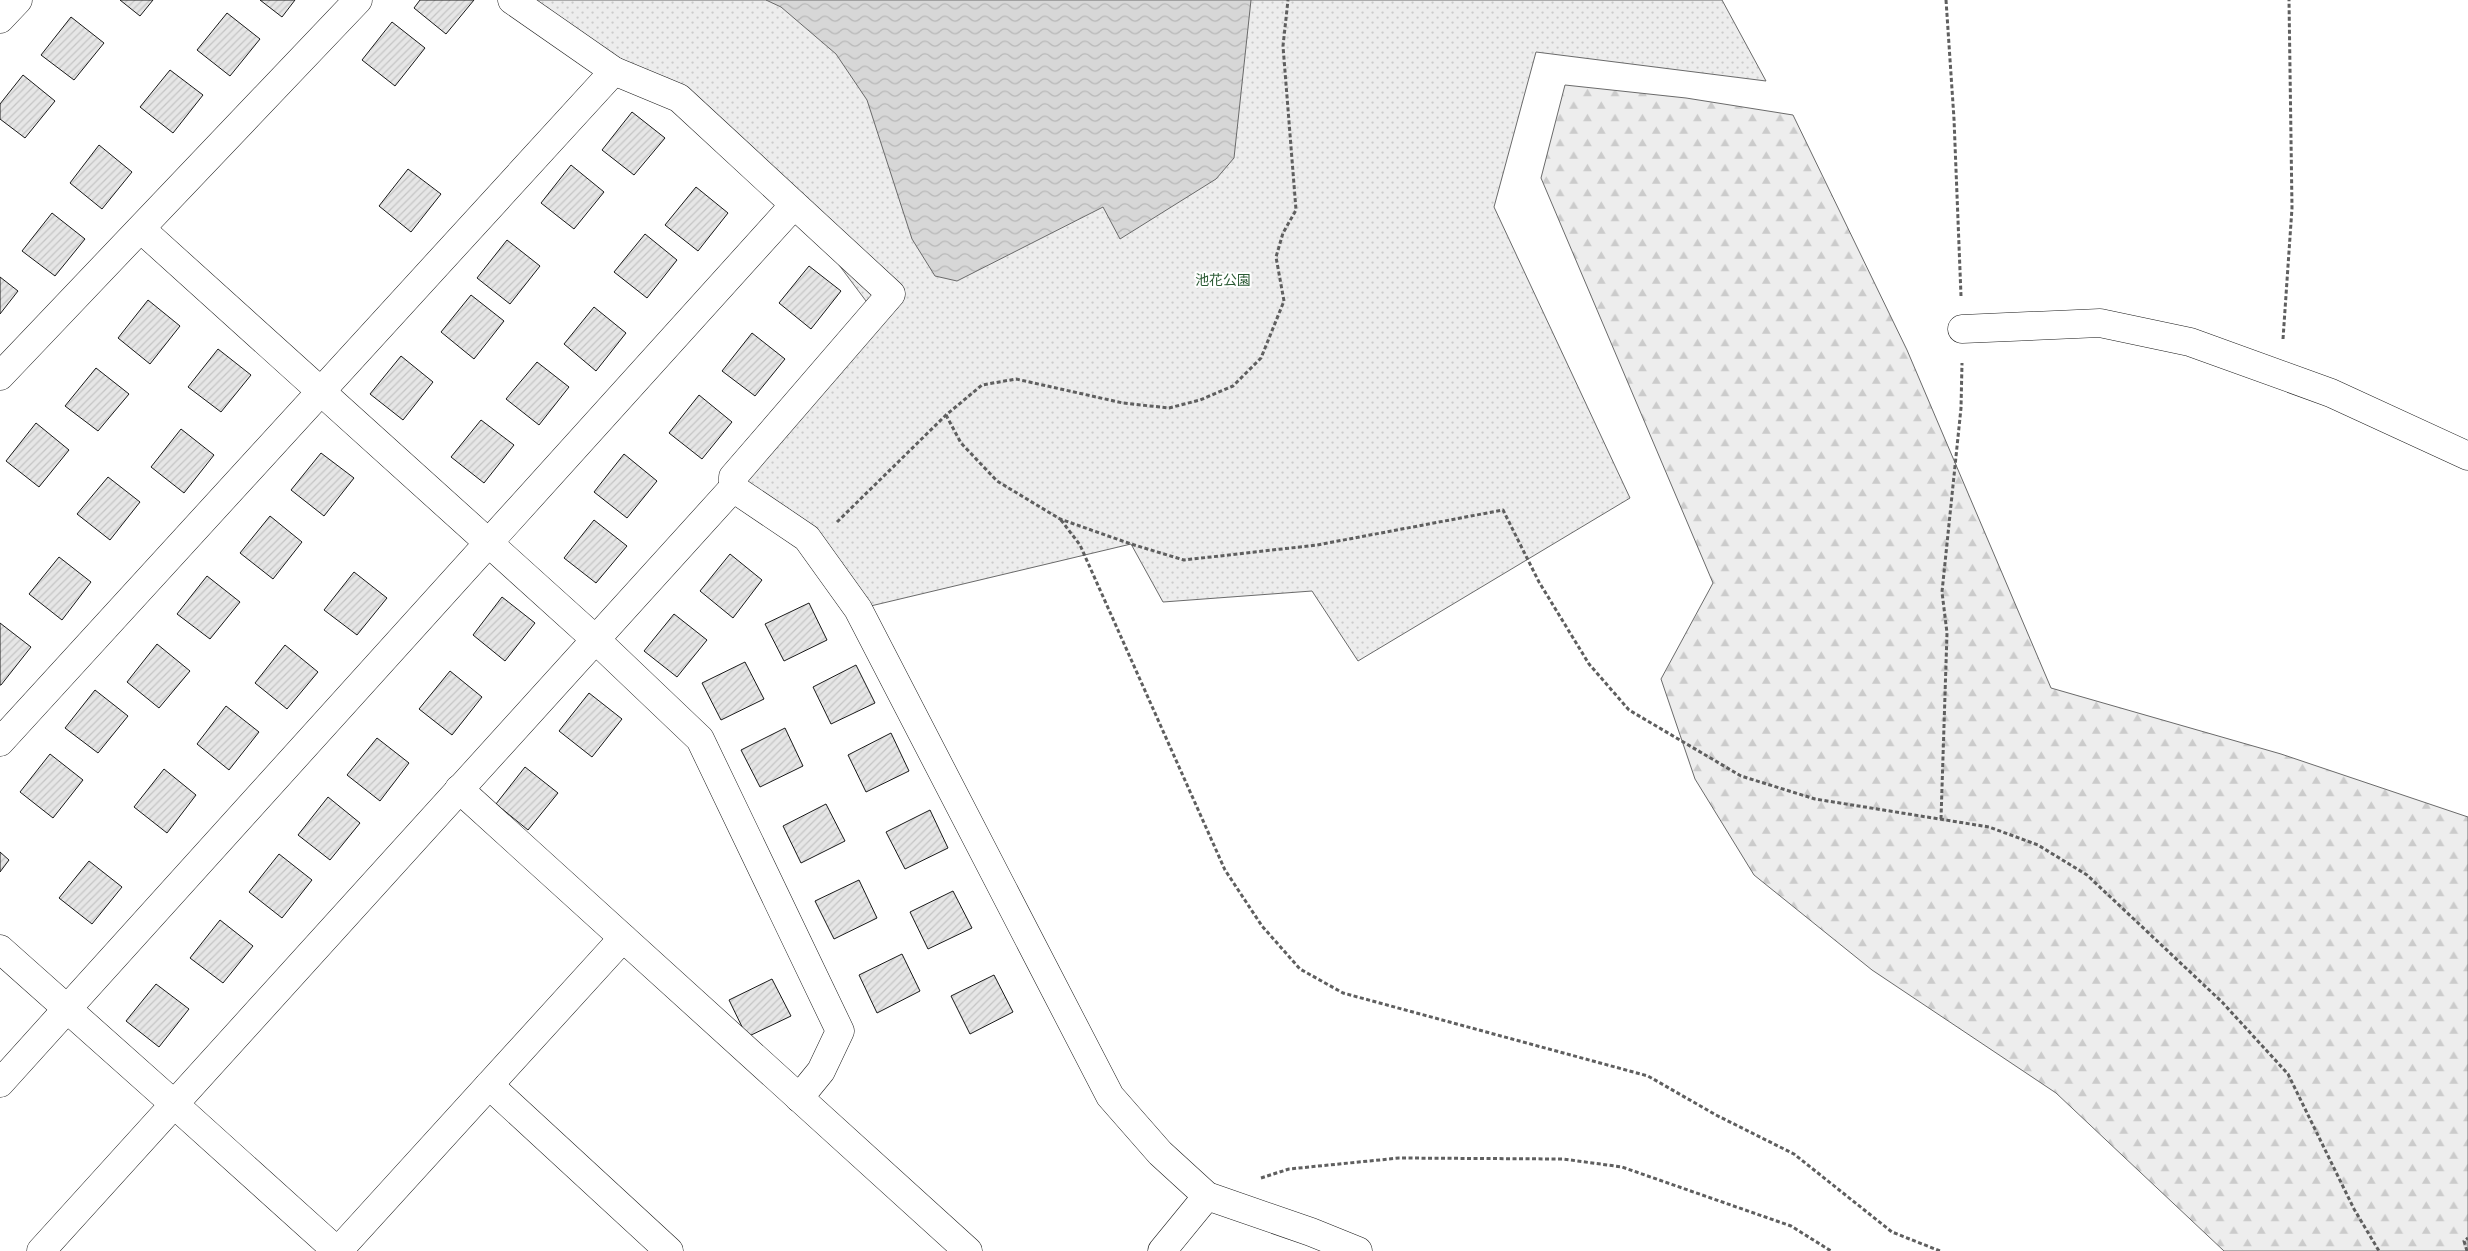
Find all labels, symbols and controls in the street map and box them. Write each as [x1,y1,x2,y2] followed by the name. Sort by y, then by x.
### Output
[1195,271,1251,289] park label: 池花公園

